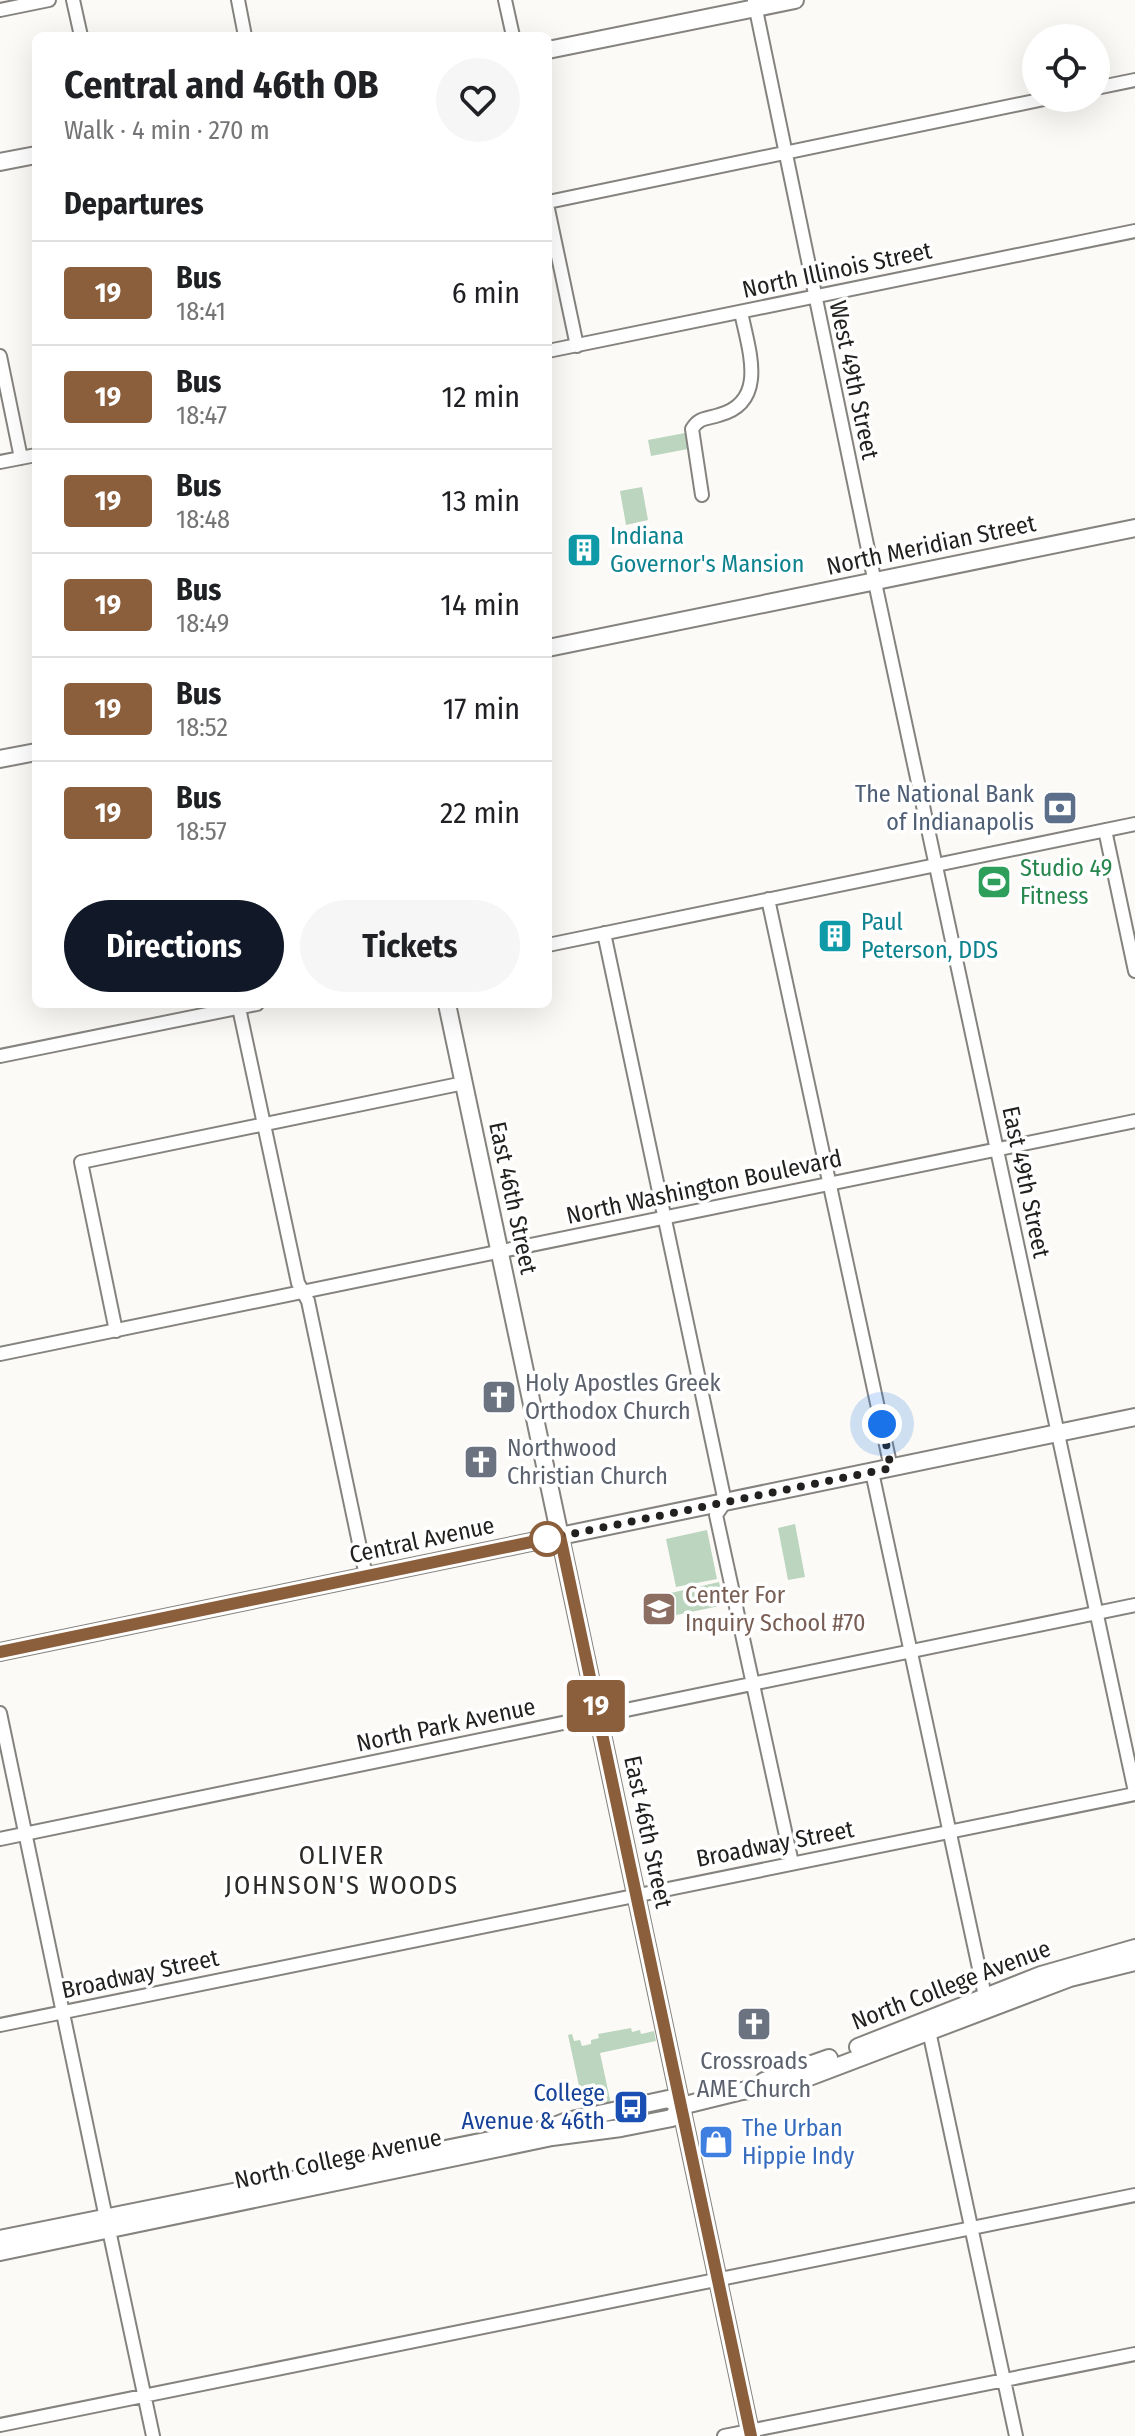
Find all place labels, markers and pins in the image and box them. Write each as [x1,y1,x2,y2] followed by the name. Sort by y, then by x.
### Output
[610,522,804,578] place label: Indiana Governor's Mansion
[565,531,603,569] building icon: Indiana Governor's Mansion
[855,780,1035,836] place label: The National Bank of Indianapolis
[1041,789,1079,827] bank icon: The National Bank of Indianapolis
[1020,854,1112,910] place label: Studio 49 Fitness
[975,863,1013,901] sports icon: Studio 49 Fitness
[861,908,998,964] place label: Paul Peterson, DDS
[816,917,854,955] building icon: Paul Peterson, DDS
[525,1369,722,1425] place label: Holy Apostles Greek Orthodox Church
[480,1378,518,1416] church icon: Holy Apostles Greek Orthodox Church
[507,1434,668,1490] place label: Northwood Christian Church
[462,1443,500,1481] church icon: Northwood Christian Church
[530,1522,564,1556] unlabelled marker
[685,1581,866,1637] place label: Center For Inquiry School #70
[640,1590,678,1628] school or university icon: Center For Inquiry School #70
[735,2005,773,2043] church icon: Crossroads AME Church
[697,2047,811,2103] place label: Crossroads AME Church
[462,2079,605,2135] place label: College Avenue & 46th
[612,2088,650,2126] bus stop icon: College Avenue & 46th
[742,2114,854,2170] place label: The Urban Hippie Indy
[697,2123,735,2161] shop icon: The Urban Hippie Indy

